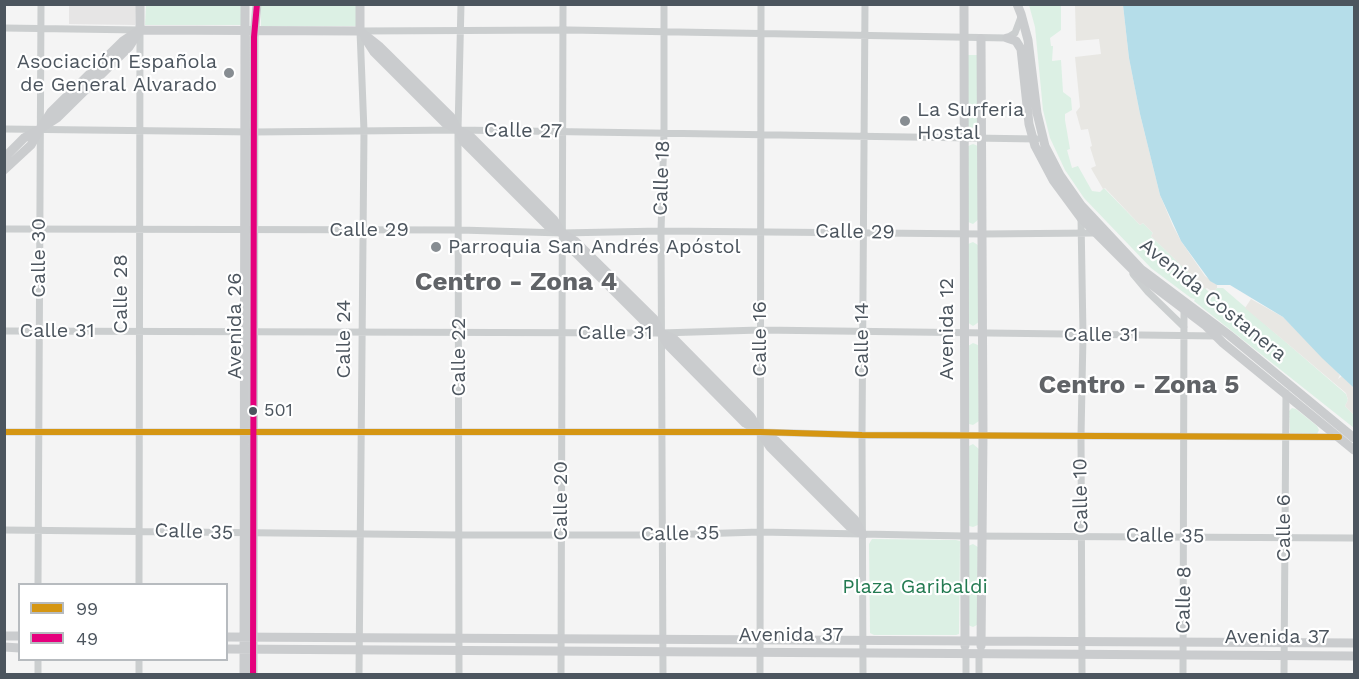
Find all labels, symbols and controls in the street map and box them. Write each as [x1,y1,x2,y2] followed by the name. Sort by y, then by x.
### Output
[17,50,217,97] place label: Asociación Española de General Alvarado
[222,66,236,80] marker: Asociación Española de General Alvarado
[917,98,1024,145] place label: La Surferia Hostal
[898,114,912,128] marker: La Surferia Hostal
[484,118,562,144] street label: Calle 27
[649,140,675,216] street label: Calle 18
[27,218,51,298] street label: Calle 30
[329,218,409,242] street label: Calle 29
[815,219,895,245] street label: Calle 29
[1135,233,1291,367] street label: Avenida Costanera
[448,235,741,259] place label: Parroquia San Andrés Apóstol
[429,240,443,254] marker: Parroquia San Andrés Apóstol
[109,254,133,334] street label: Calle 28
[415,266,617,298] district label: Centro - Zona 4
[223,273,247,379] street label: Avenida 26
[935,278,959,380] street label: Avenida 12
[332,300,356,378] street label: Calle 24
[748,301,772,377] street label: Calle 16
[850,302,874,378] street label: Calle 14
[447,318,471,396] street label: Calle 22
[19,319,95,343] street label: Calle 31
[577,321,653,345] street label: Calle 31
[1063,323,1139,347] street label: Calle 31
[1039,369,1239,401] district label: Centro - Zona 5
[264,400,293,422] place label: 501
[247,405,259,417] marker: 501
[1068,458,1094,534] street label: Calle 10
[549,461,573,541] street label: Calle 20
[1272,494,1296,562] street label: Calle 6
[154,519,234,545] street label: Calle 35
[640,521,720,547] street label: Calle 35
[1125,523,1205,549] street label: Calle 35
[1171,566,1197,634] street label: Calle 8
[842,575,988,599] park label: Plaza Garibaldi
[18,583,228,661] legend
[76,598,98,619] text: 99
[739,623,843,647] street label: Avenida 37
[1225,625,1329,649] street label: Avenida 37
[76,628,98,649] text: 49

